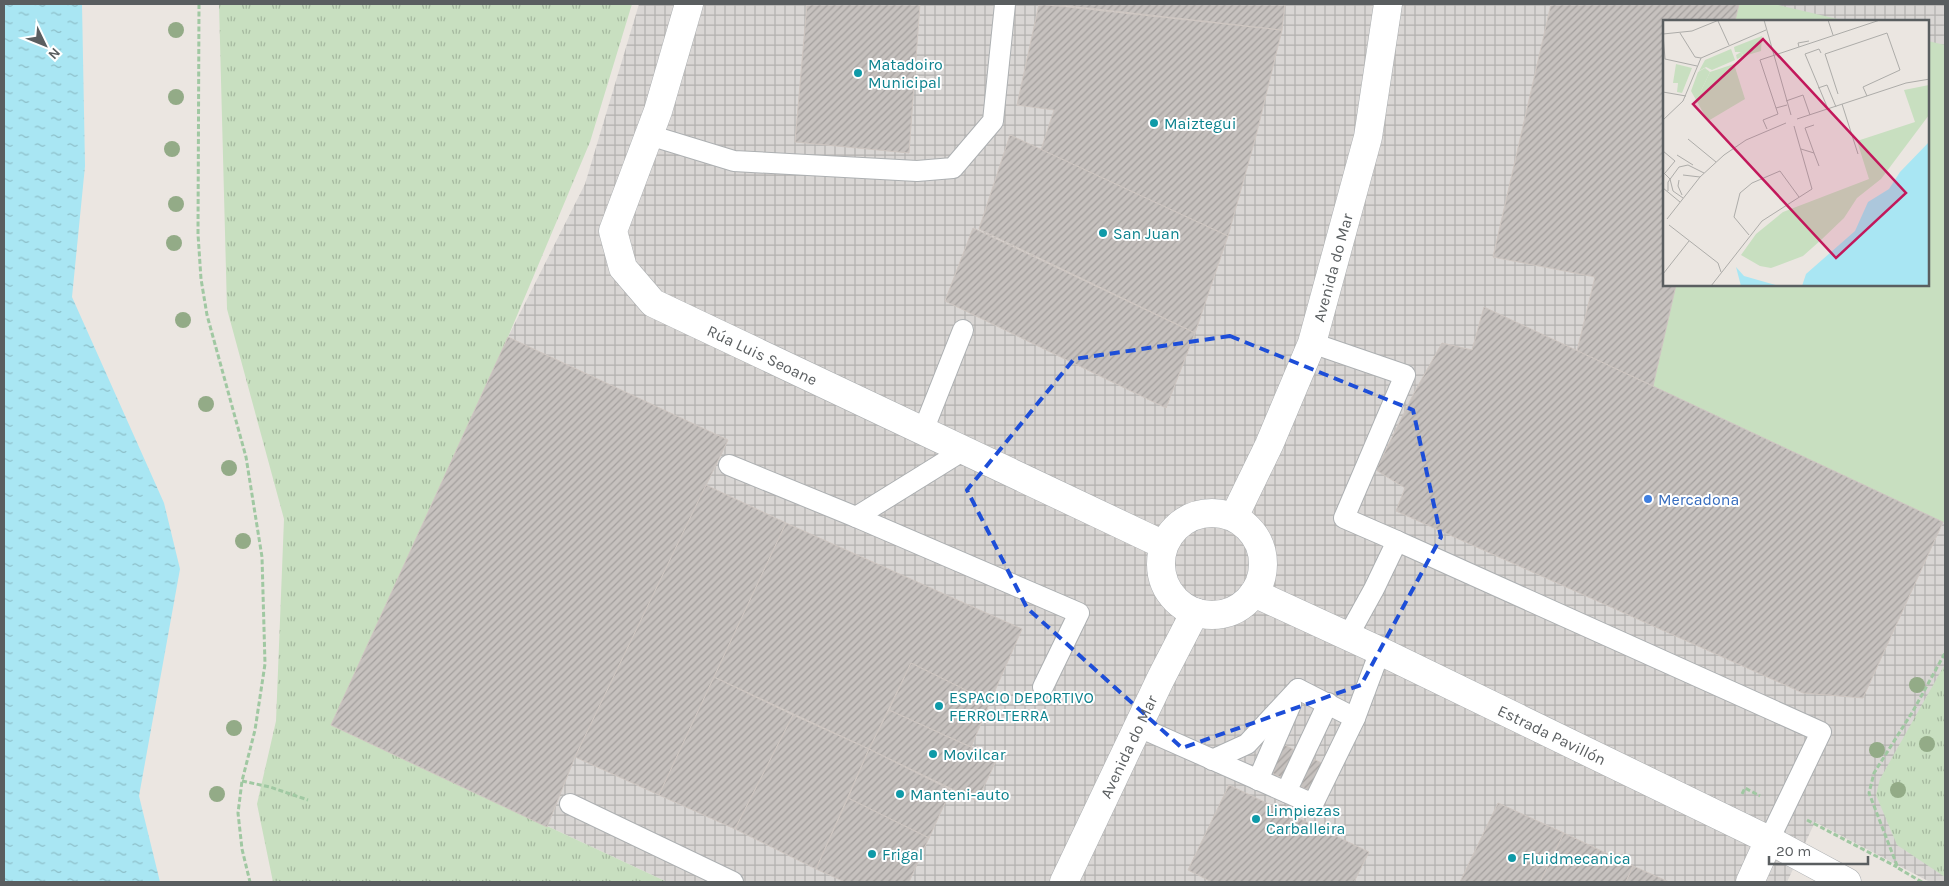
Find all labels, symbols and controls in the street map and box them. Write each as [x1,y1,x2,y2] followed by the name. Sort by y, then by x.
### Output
[20,20,70,70] north arrow
[1663,20,1929,286] inset map
[44,44,64,63] text: N
[868,55,943,92] place label: Matadoiro Municipal
[852,67,864,79] marker: Matadoiro Municipal
[1164,114,1236,133] place label: Maiztegui
[1148,117,1160,129] marker: Maiztegui
[1309,211,1357,324] street label: Avenida do Mar
[1113,224,1180,243] place label: San Juan
[1097,227,1109,239] marker: San Juan
[704,321,820,389] street label: Rúa Luis Seoane
[1658,490,1739,509] place label: Mercadona
[1642,493,1654,505] marker: Mercadona
[949,688,1094,725] place label: ESPACIO DEPORTIVO FERROLTERRA
[1096,692,1162,801] street label: Avenida do Mar
[933,700,945,712] marker: ESPACIO DEPORTIVO FERROLTERRA
[1495,701,1609,769] street label: Estrada Pavillón
[943,745,1006,764] place label: Movilcar
[927,748,939,760] marker: Movilcar
[910,785,1010,804] place label: Manteni-auto
[894,788,906,800] marker: Manteni-auto
[1266,801,1345,838] place label: Limpiezas Carballeira
[1250,813,1262,825] marker: Limpiezas Carballeira
[1769,834,1868,866] scale bar
[1776,842,1811,860] text: 20 m
[882,845,923,864] place label: Frigal
[866,848,878,860] marker: Frigal
[1522,849,1631,868] place label: Fluidmecanica
[1506,852,1518,864] marker: Fluidmecanica

